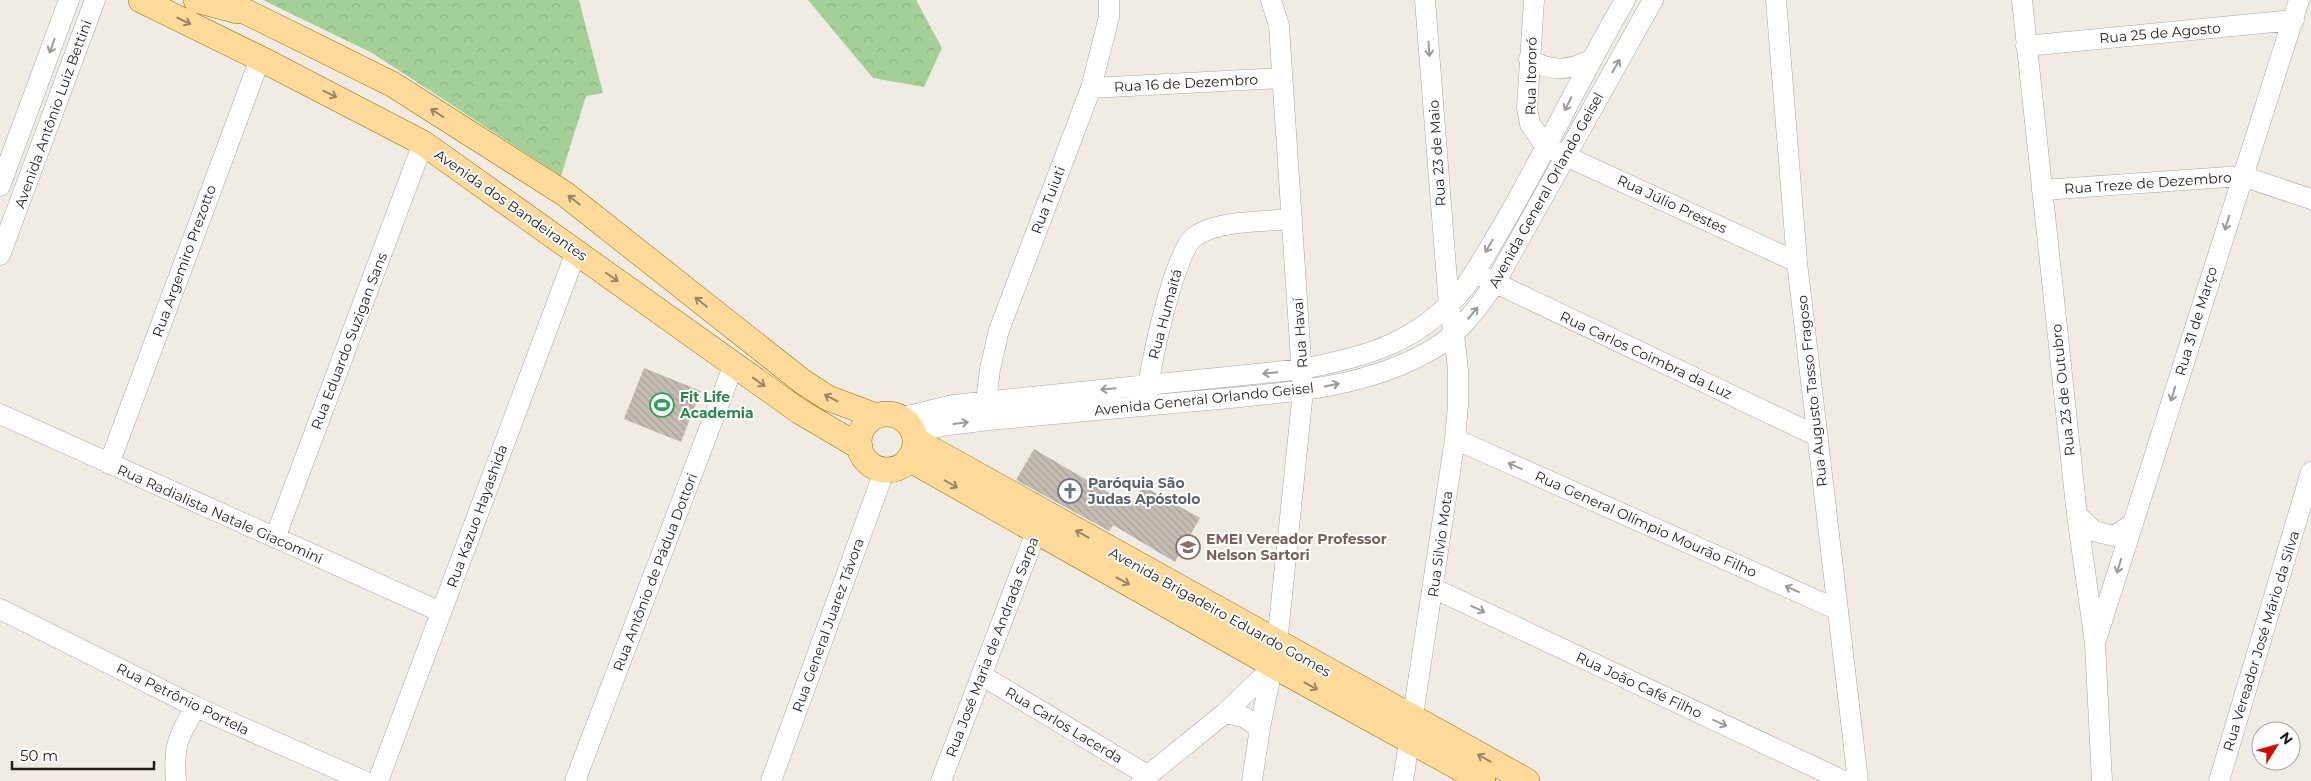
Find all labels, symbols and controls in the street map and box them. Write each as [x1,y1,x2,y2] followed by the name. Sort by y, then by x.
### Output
[11,17,95,211] street label: Avenida Antônio Luiz Bettini
[176,17,191,27] one-way arrow
[2098,19,2222,47] street label: Rua 25 de Agosto
[1521,36,1541,115] street label: Rua Itororó
[47,37,56,53] one-way arrow
[1424,40,1433,56] one-way arrow
[1611,59,1621,74] one-way arrow
[1113,70,1259,96] street label: Rua 16 de Dezembro
[322,89,337,99] one-way arrow
[1485,89,1607,291] street label: Avenida General Orlando Geisel
[1563,96,1572,111] one-way arrow
[1424,99,1450,207] street label: Rua 23 de Maio
[430,107,444,118] one-way arrow
[431,145,591,265] street label: Avenida dos Bandeirantes
[1027,163,1069,237] street label: Rua Tuiuti
[2064,168,2233,198] street label: Rua Treze de Dezembro
[1614,171,1730,237] street label: Rua Júlio Prestes
[148,182,220,340] street label: Rua Argemiro Prezotto
[568,195,581,206] one-way arrow
[2222,214,2231,230] one-way arrow
[1484,239,1494,253] one-way arrow
[307,250,391,432] street label: Rua Eduardo Suzigan Sans
[2171,264,2221,378] street label: Rua 31 de Março
[1144,267,1186,361] street label: Rua Humaitá
[605,272,619,282] one-way arrow
[1793,294,1831,488] street label: Rua Augusto Tasso Fragoso
[695,296,708,307] one-way arrow
[1288,296,1311,369] street label: Rua Havaí
[1468,307,1479,320] one-way arrow
[1557,307,1735,403] street label: Rua Carlos Coimbra da Luz
[2047,323,2079,457] street label: Rua 23 de Outubro
[1262,368,1278,378] one-way arrow
[752,376,765,387] one-way arrow
[1093,379,1315,419] street label: Avenida General Orlando Geisel
[1323,380,1339,389] one-way arrow
[1100,384,1116,394] one-way arrow
[2168,386,2177,402] one-way arrow
[679,388,754,422] place label: Fit Life Academia
[649,392,675,418] sports icon: Fit Life Academia
[824,393,839,402] one-way arrow
[953,418,969,428] one-way arrow
[443,442,511,590] street label: Rua Kazuo Hayashida
[114,460,326,568] street label: Rua Radialista Natale Giacomini
[1508,460,1523,470] one-way arrow
[1532,467,1760,581] street label: Rua General Olímpio Mourão Filho
[609,470,701,674] street label: Rua Antônio de Pádua Dottori
[1087,474,1200,508] place label: Paróquia São Judas Apóstolo
[1057,478,1083,504] church icon: Paróquia São Judas Apóstolo
[944,479,958,489] one-way arrow
[1424,490,1456,598] street label: Rua Silvio Mota
[1074,529,1089,539] one-way arrow
[2219,529,2303,753] street label: Rua Vereador José Mário da Silva
[1206,530,1387,564] place label: EMEI Vereador Professor Nelson Sartori
[942,534,1042,760] street label: Rua José Maria de Andrada Sarpa
[1175,534,1201,560] school or university icon: EMEI Vereador Professor Nelson Sartori
[788,535,868,715] street label: Rua General Juarez Távora
[1106,543,1334,681] street label: Avenida Brigadeiro Eduardo Gomes
[2114,558,2123,573] one-way arrow
[1116,576,1131,586] one-way arrow
[1785,583,1800,593] one-way arrow
[1470,605,1485,614] one-way arrow
[1573,648,1705,722] street label: Rua João Café Filho
[114,659,252,739] street label: Rua Petrônio Portela
[1303,682,1317,692] one-way arrow
[1002,683,1126,767] street label: Rua Carlos Lacerda
[1712,718,1727,728] one-way arrow
[2251,721,2301,771] north arrow
[2276,728,2297,748] text: N
[12,738,155,770] scale bar
[20,746,58,765] text: 50 m
[1477,752,1492,762] one-way arrow

